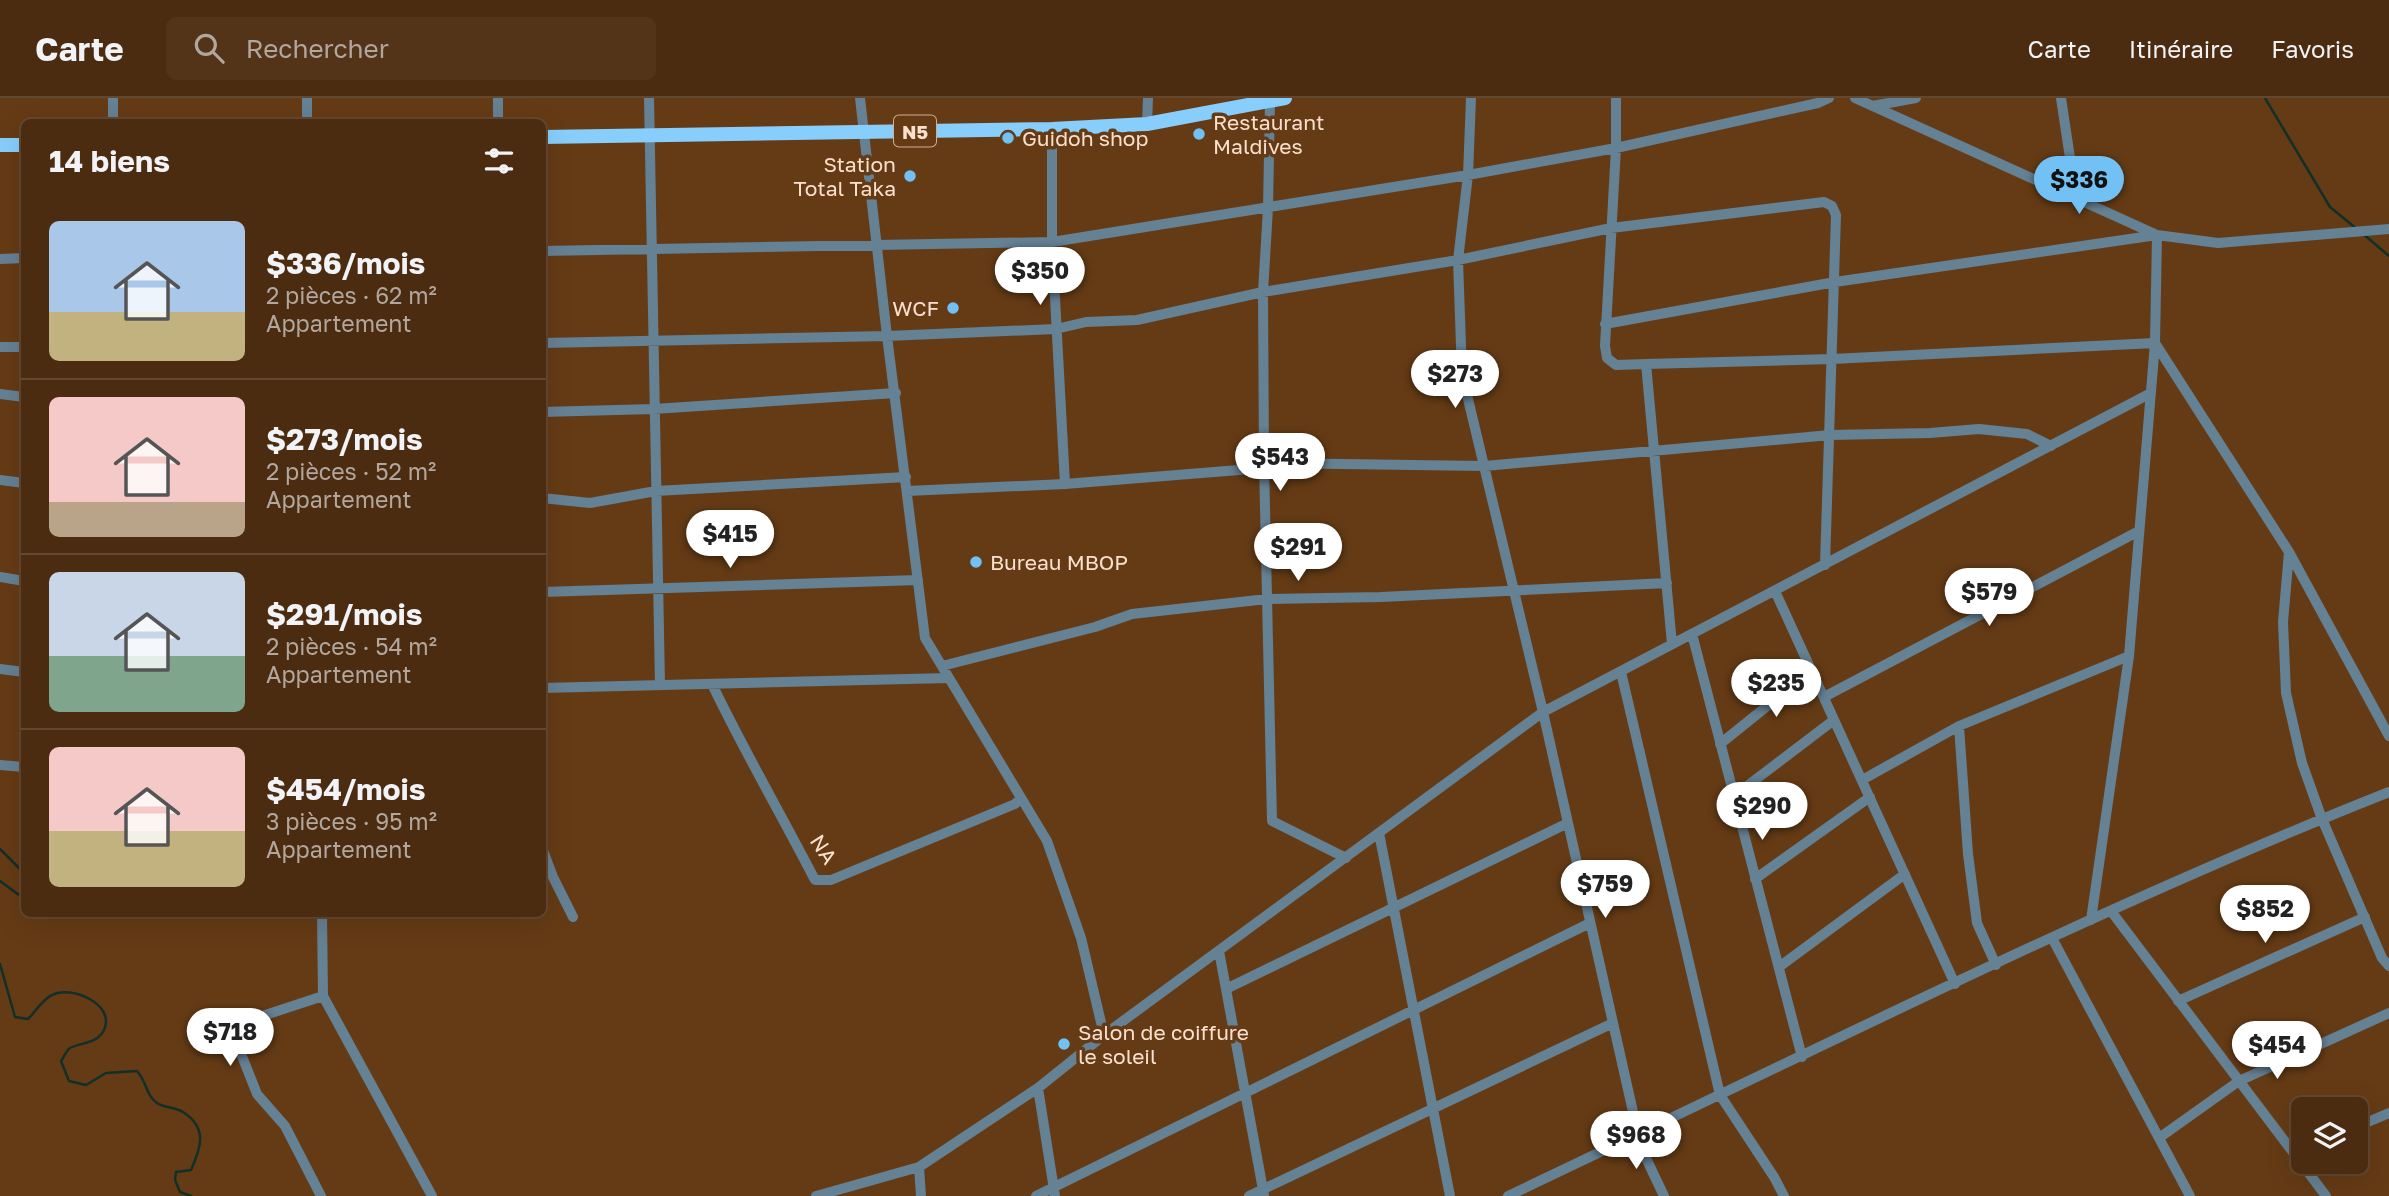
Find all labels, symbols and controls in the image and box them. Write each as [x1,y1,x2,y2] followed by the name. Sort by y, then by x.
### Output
[166,17,656,80] search box
[35,29,124,68] text: Carte
[190,29,228,67] icon: search
[246,33,389,64] text: Rechercher
[2028,34,2091,63] text: Carte
[2129,34,2233,63] text: Itinéraire
[2271,34,2354,63] text: Favoris
[1213,109,1324,159] place label: Restaurant Maldives
[894,116,936,146] road number: N5
[1022,125,1148,151] place label: Guidoh shop
[1191,126,1207,142] marker: Restaurant Maldives
[1000,130,1016,146] marker: Guidoh shop
[480,142,518,180] icon: filters
[49,143,170,179] text: 14 biens
[794,151,896,201] place label: Station Total Taka
[2038,156,2120,216] pin: $336
[2050,165,2108,193] text: $336
[902,168,918,184] marker: Station Total Taka
[266,245,425,281] text: $336/mois
[999,248,1081,307] pin: $350
[105,249,189,333] icon: home
[1011,256,1069,284] text: $350
[266,281,437,309] text: 2 pièces · 62 m²
[892,295,939,321] place label: WCF
[945,300,961,316] marker: WCF
[266,309,411,337] text: Appartement
[1414,350,1496,410] pin: $273
[1427,359,1483,387] text: $273
[266,421,423,457] text: $273/mois
[105,425,189,509] icon: home
[1239,434,1321,493] pin: $543
[1251,442,1309,470] text: $543
[266,457,436,485] text: 2 pièces · 52 m²
[266,485,411,513] text: Appartement
[689,510,771,570] pin: $415
[702,519,758,547] text: $415
[1257,524,1339,583] pin: $291
[1270,532,1326,560] text: $291
[990,549,1128,575] place label: Bureau MBOP
[968,554,984,570] marker: Bureau MBOP
[1948,568,2030,628] pin: $579
[1961,577,2017,605] text: $579
[266,596,423,632] text: $291/mois
[105,600,189,684] icon: home
[266,632,437,660] text: 2 pièces · 54 m²
[266,660,411,688] text: Appartement
[1735,660,1817,719] pin: $235
[1747,668,1805,696] text: $235
[266,771,426,807] text: $454/mois
[105,775,189,859] icon: home
[1721,782,1803,842] pin: $290
[1733,791,1792,819] text: $290
[266,807,437,835] text: 3 pièces · 95 m²
[805,829,843,869] street label: NA
[266,835,411,863] text: Appartement
[1564,860,1646,920] pin: $759
[1577,869,1633,897] text: $759
[2224,886,2306,945] pin: $852
[2236,894,2294,922] text: $852
[189,1009,271,1068] pin: $718
[203,1017,257,1045] text: $718
[1078,1019,1249,1069] place label: Salon de coiffure le soleil
[2236,1021,2318,1081] pin: $454
[2248,1030,2306,1058] text: $454
[1056,1036,1072,1052] marker: Salon de coiffure le soleil
[2291,1097,2368,1174] map controls
[2291,1097,2368,1174] button: layers
[1595,1112,1677,1171] pin: $968
[1606,1120,1666,1148] text: $968

